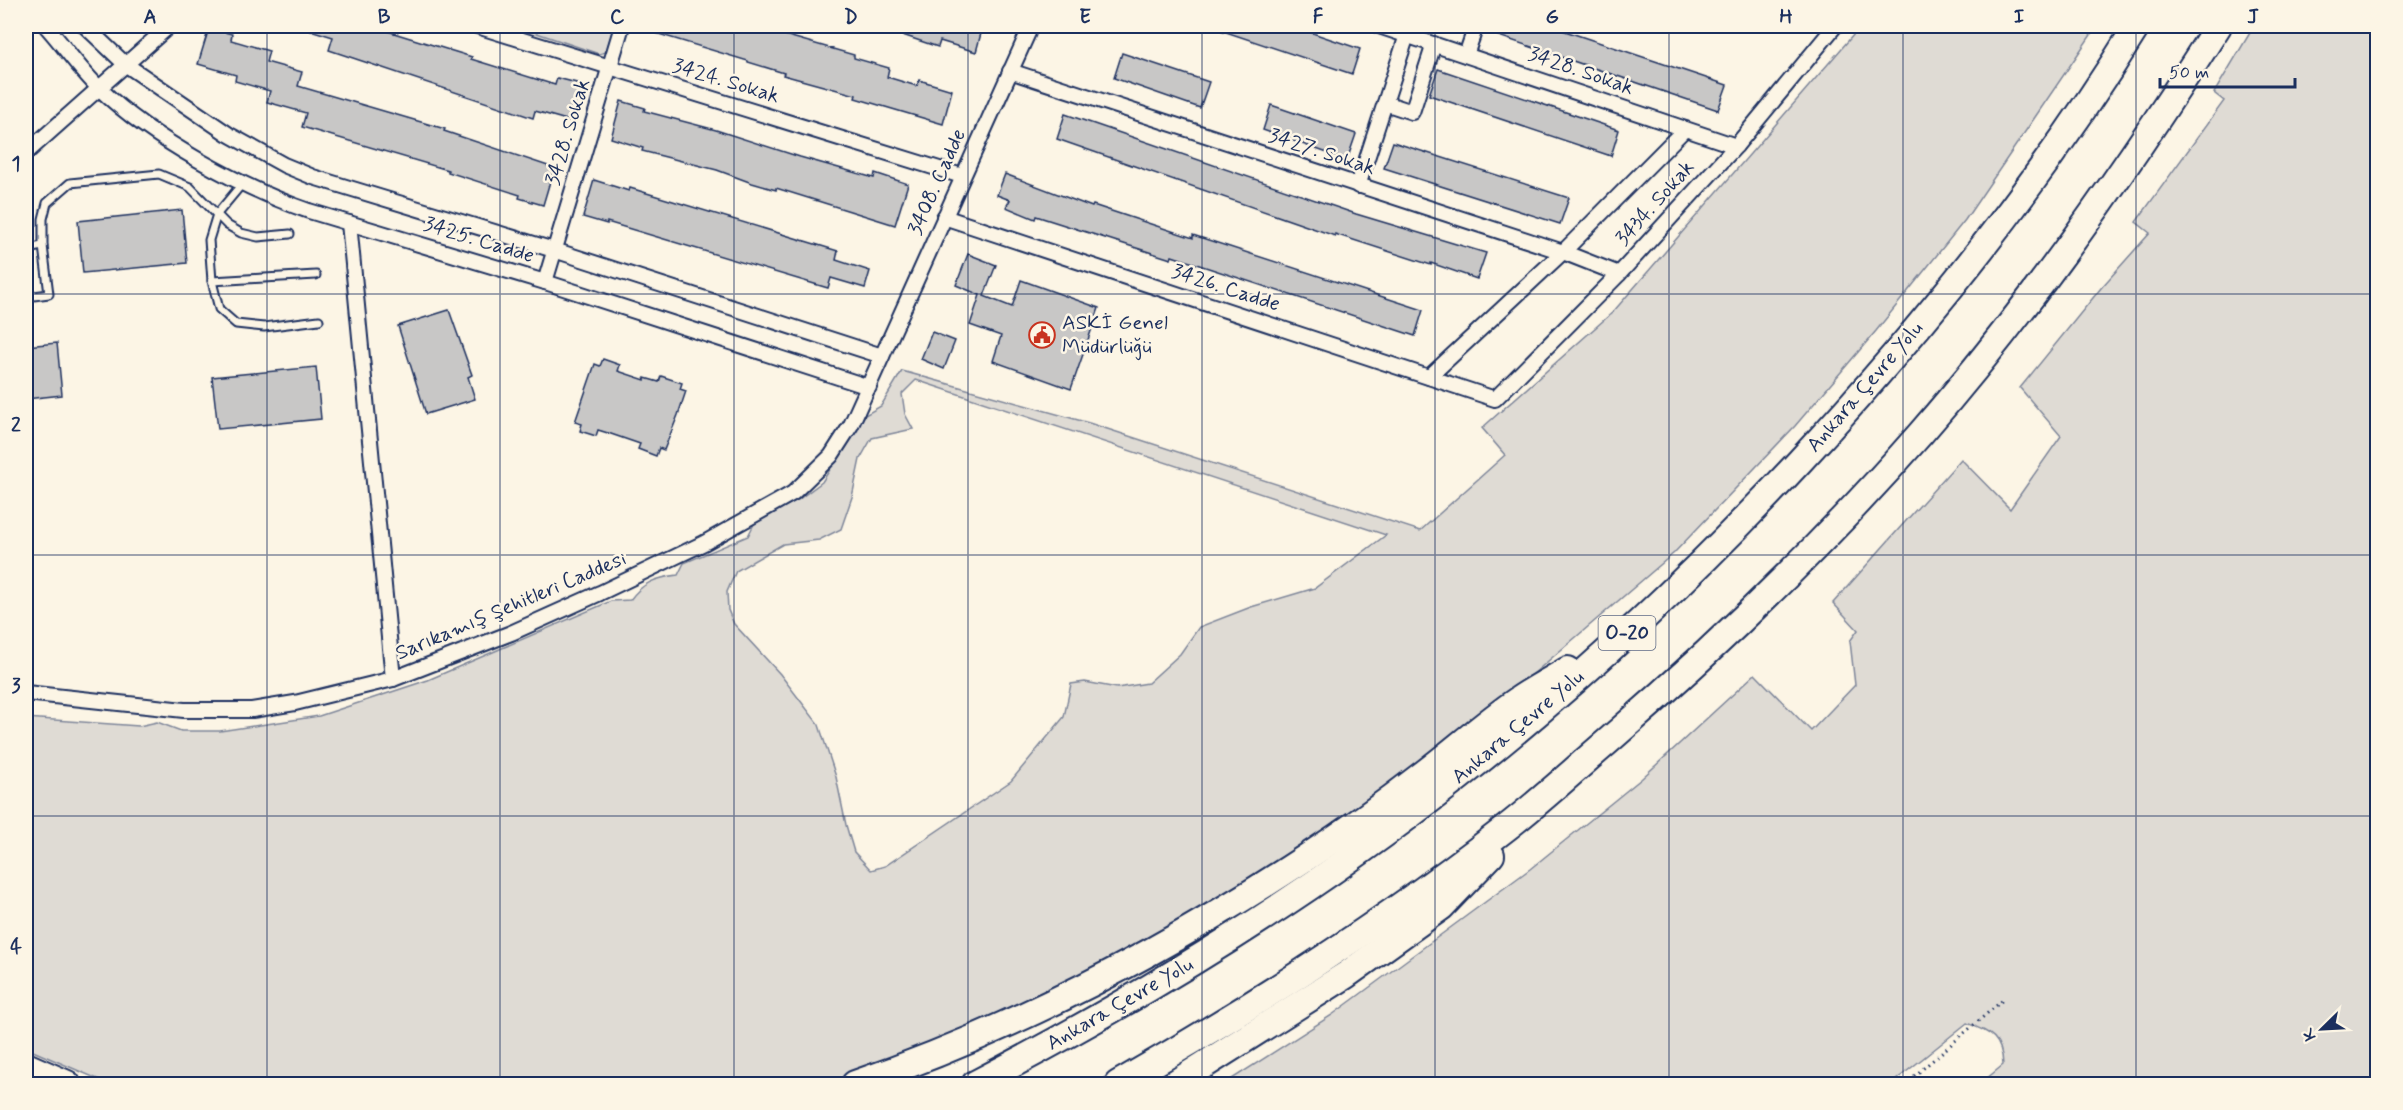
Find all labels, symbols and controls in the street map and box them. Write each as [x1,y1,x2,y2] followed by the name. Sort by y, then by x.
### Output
[143,4,157,31] text: A
[378,4,391,31] text: B
[610,4,625,31] text: C
[844,4,858,31] text: D
[1079,4,1091,31] text: E
[1313,4,1324,31] text: F
[1545,4,1559,31] text: G
[1779,4,1793,31] text: H
[2014,4,2024,31] text: I
[2247,4,2259,31] text: J
[1525,40,1637,102] street label: 3428. Sokak
[2160,51,2295,89] scale bar
[669,52,783,110] street label: 3424. Sokak
[2169,61,2209,85] text: 50 m
[539,75,597,189] street label: 3428. Sokak
[1265,122,1379,182] street label: 3427. Sokak
[901,124,973,240] street label: 3408. Cadde
[12,151,20,178] text: 1
[1609,154,1701,252] street label: 3434. Sokak
[420,210,538,270] street label: 3425. Cadde
[1168,257,1284,319] street label: 3426. Cadde
[1062,309,1168,361] place label: ASKİ Genel Müdürlüğü
[1800,316,1930,458] street label: Ankara Çevre Yolu
[1027,320,1057,350] public building icon: ASKİ Genel Müdürlüğü
[11,412,21,439] text: 2
[391,545,631,667] street label: Sarıkamış Şehitleri Caddesi
[1598,616,1656,650] road number: O-20
[1446,663,1590,791] street label: Ankara Çevre Yolu
[11,673,21,700] text: 3
[10,934,22,961] text: 4
[1042,951,1198,1057] street label: Ankara Çevre Yolu
[2292,999,2352,1059] north arrow
[2297,1024,2322,1044] text: K

